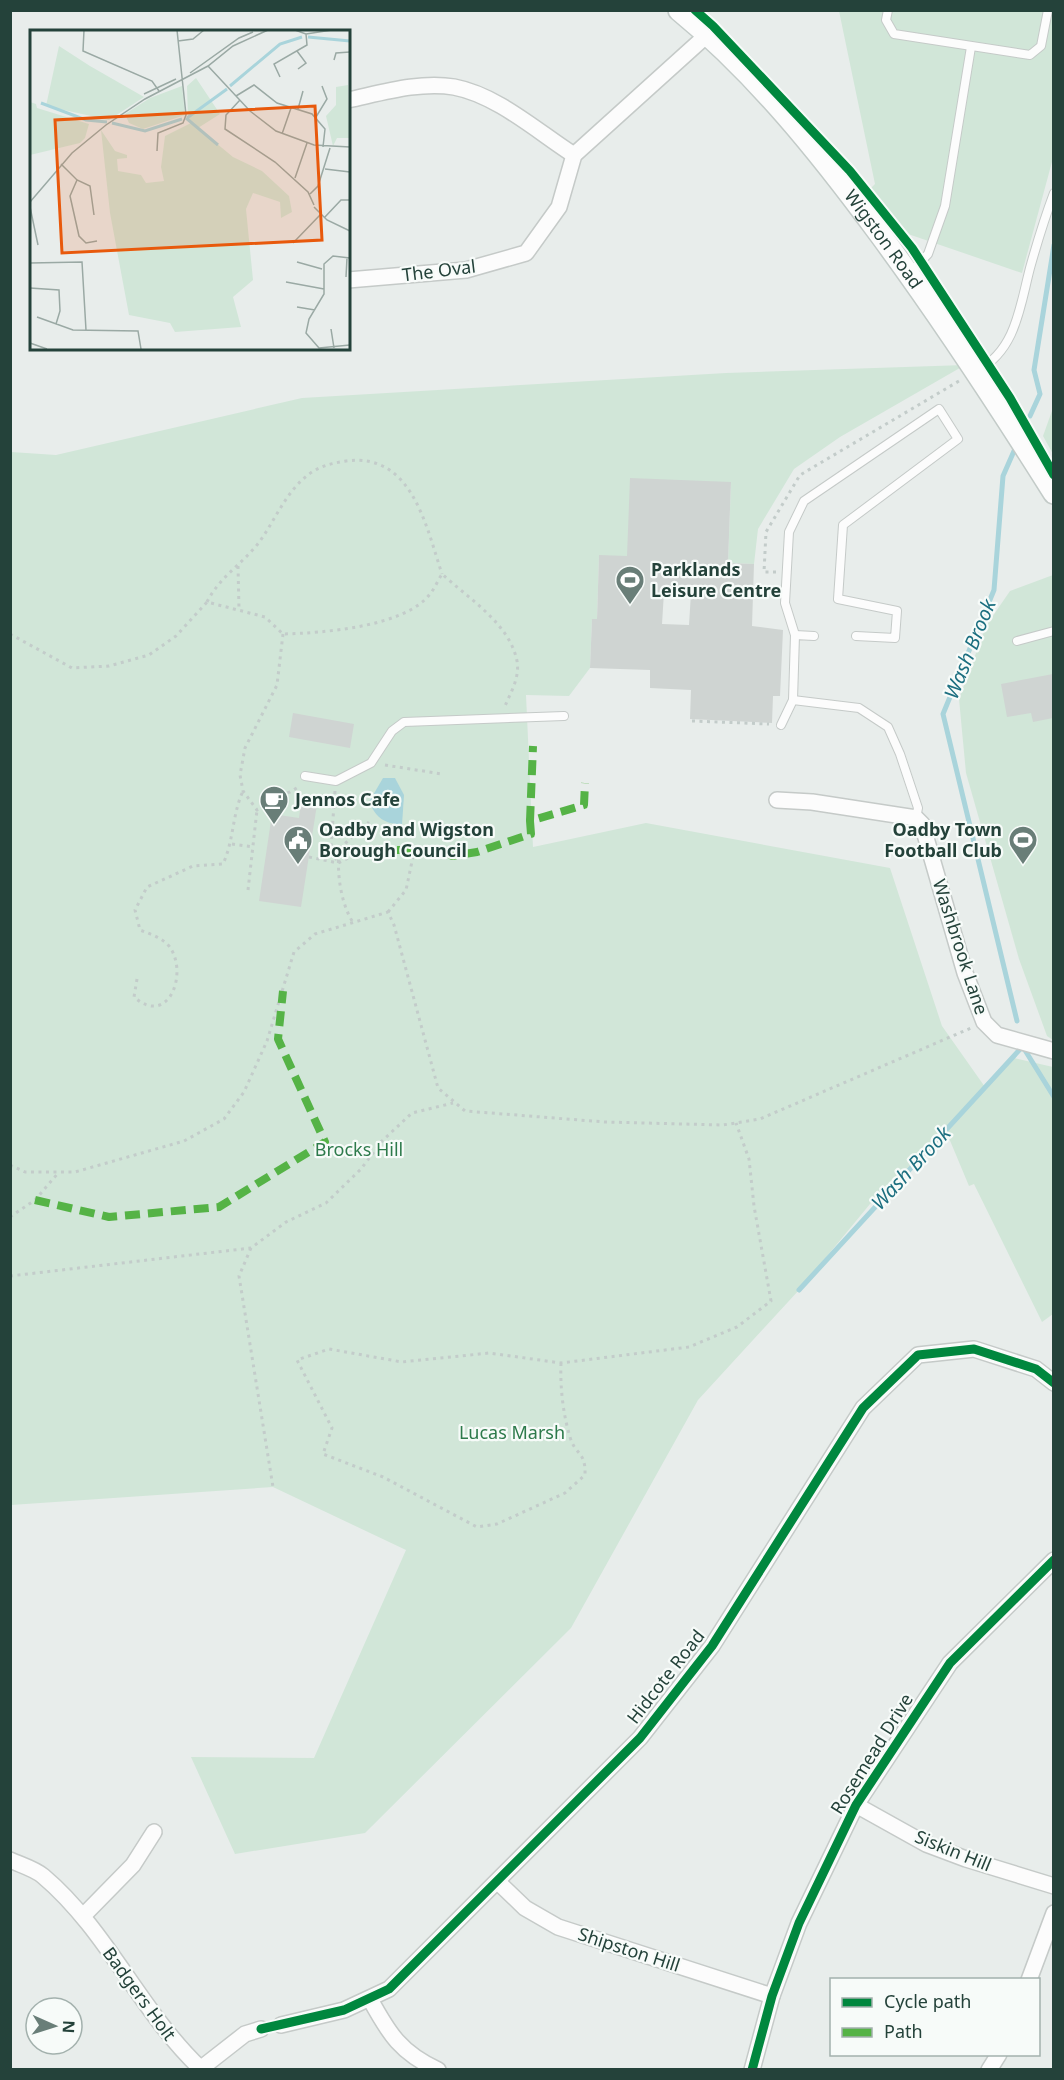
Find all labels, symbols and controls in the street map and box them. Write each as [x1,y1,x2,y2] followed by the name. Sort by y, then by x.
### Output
[30,30,350,350] inset map
[840,184,928,293] street label: Wigston Road
[401,254,477,286] street label: The Oval
[651,557,781,602] place label: Parklands Leisure Centre
[614,564,646,606] sports icon: Parklands Leisure Centre
[937,594,1002,703] water label: Wash Brook
[258,784,290,826] cafe icon: Jennos Cafe
[293,787,400,811] place label: Jennos Cafe
[319,817,494,862] place label: Oadby and Wigston Borough Council
[884,817,1002,862] place label: Oadby Town Football Club
[282,824,314,866] public building icon: Oadby and Wigston Borough Council
[1007,824,1039,866] sports icon: Oadby Town Football Club
[928,876,994,1018] street label: Washbrook Lane
[865,1119,957,1215] water label: Wash Brook
[315,1137,403,1161] park label: Brocks Hill
[459,1420,565,1444] park label: Lucas Marsh
[621,1624,710,1728] street label: Hidcote Road
[824,1689,918,1818] street label: Rosemead Drive
[912,1824,995,1876] street label: Siskin Hill
[575,1921,683,1977] street label: Shipston Hill
[98,1942,182,2045] street label: Badgers Holt
[830,1978,1040,2056] legend
[884,1989,971,2013] text: Cycle path
[24,1996,84,2056] north arrow
[884,2019,923,2043] text: Path
[58,2020,80,2034] text: N

